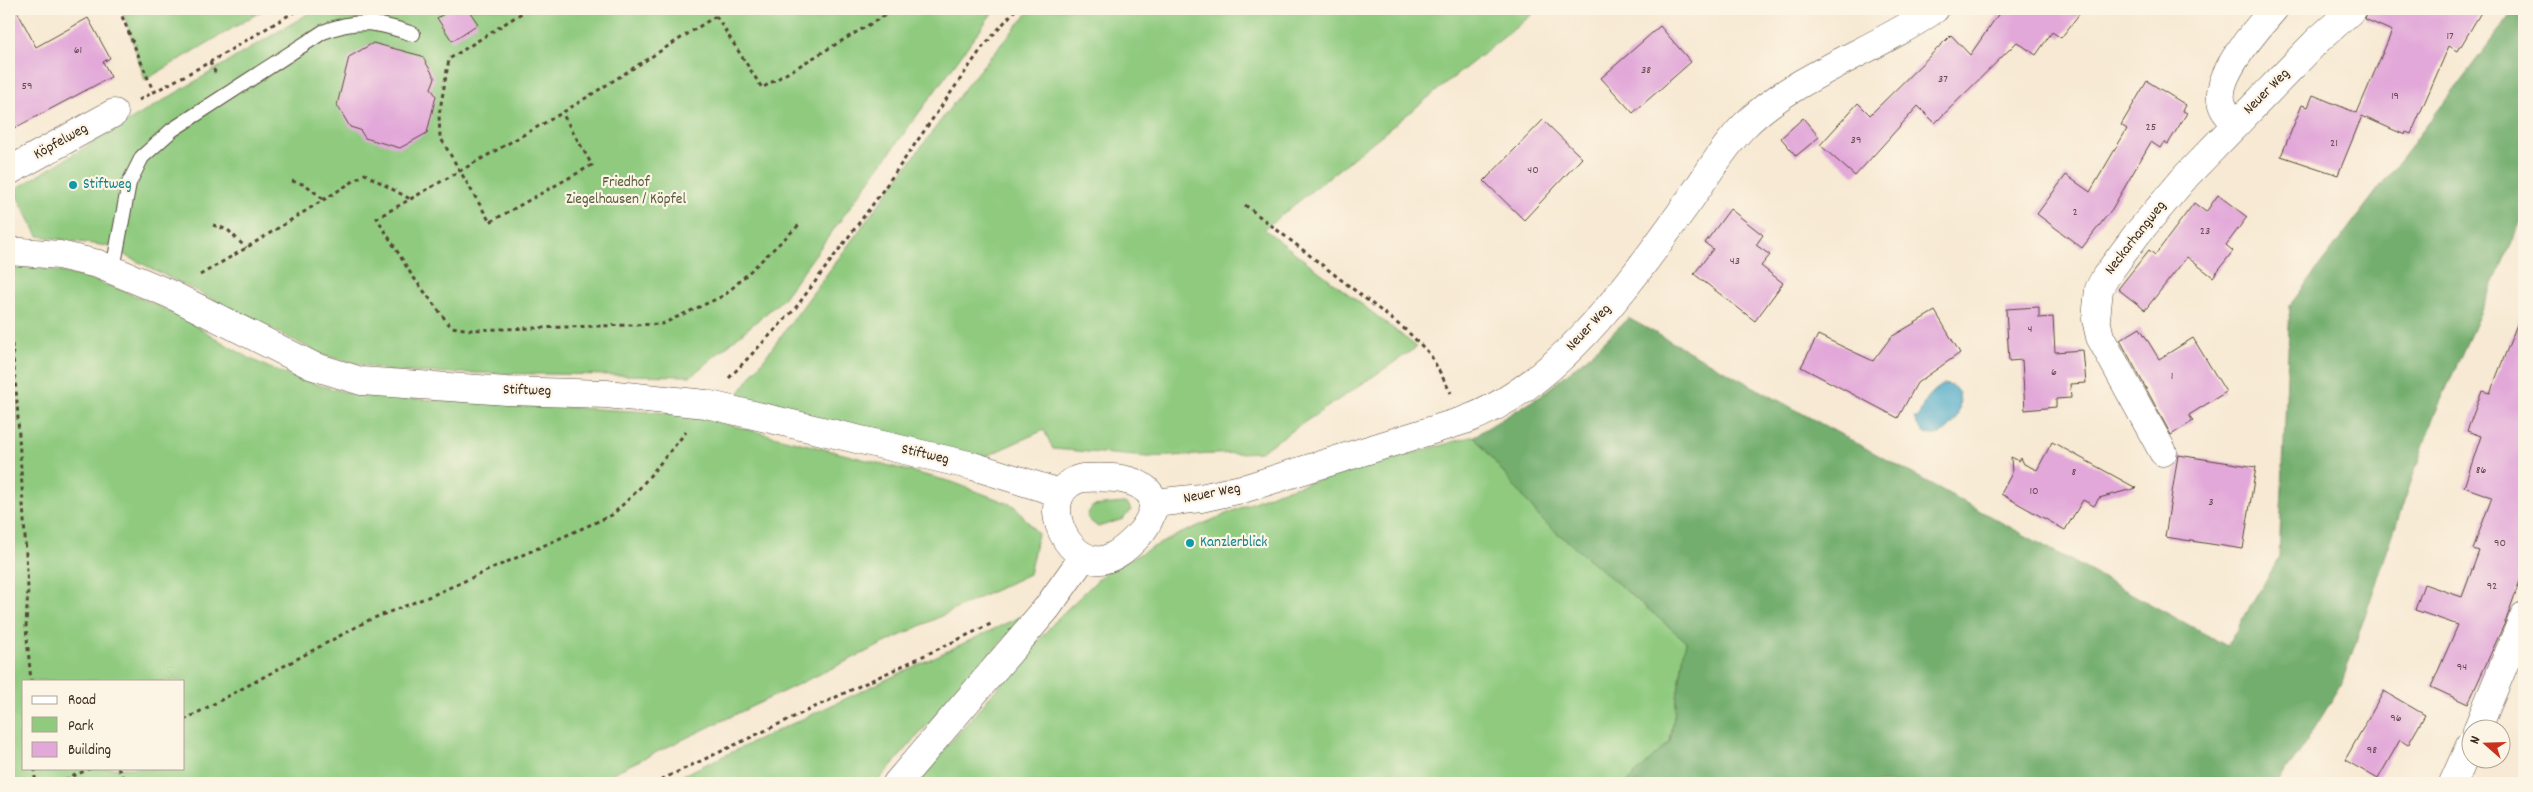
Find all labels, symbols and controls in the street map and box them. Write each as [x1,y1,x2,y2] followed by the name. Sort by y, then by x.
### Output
[2446,28,2454,45] house number: 17
[74,42,82,59] house number: 61
[1641,62,1651,79] house number: 38
[2239,64,2295,120] street label: Neuer Weg
[1938,71,1948,88] house number: 37
[21,78,33,95] house number: 59
[2391,88,2399,105] house number: 19
[30,118,92,166] street label: Köpfelweg
[2146,119,2156,136] house number: 25
[1851,132,1861,149] house number: 39
[2330,135,2338,152] house number: 21
[1527,162,1539,179] house number: 40
[566,172,686,211] park label: Friedhof Ziegelhausen / Köpfel
[83,174,132,196] place label: Stiftweg
[67,179,79,191] marker: Stiftweg
[2100,196,2172,280] street label: Neckarhangweg
[2072,204,2078,221] house number: 2
[2200,223,2210,240] house number: 23
[1730,253,1740,270] house number: 43
[1561,299,1617,357] street label: Neuer Weg
[2028,321,2033,338] house number: 4
[2051,364,2057,381] house number: 6
[2171,368,2173,385] house number: 1
[502,379,552,403] street label: Stiftweg
[899,439,951,471] street label: Stiftweg
[2476,462,2486,479] house number: 86
[2072,464,2077,481] house number: 8
[1182,478,1242,510] street label: Neuer Weg
[2029,483,2039,500] house number: 10
[2208,494,2214,511] house number: 3
[1200,532,1267,554] place label: Kanzlerblick
[2494,535,2506,552] house number: 90
[1184,537,1196,549] marker: Kanzlerblick
[2487,578,2497,595] house number: 92
[2457,659,2467,676] house number: 94
[22,680,185,770] legend
[68,690,96,712] text: Road
[2390,710,2402,727] house number: 96
[68,716,94,738] text: Park
[2460,720,2510,770] north arrow
[2465,733,2486,747] text: N
[68,740,111,762] text: Building
[2367,742,2377,759] house number: 98

